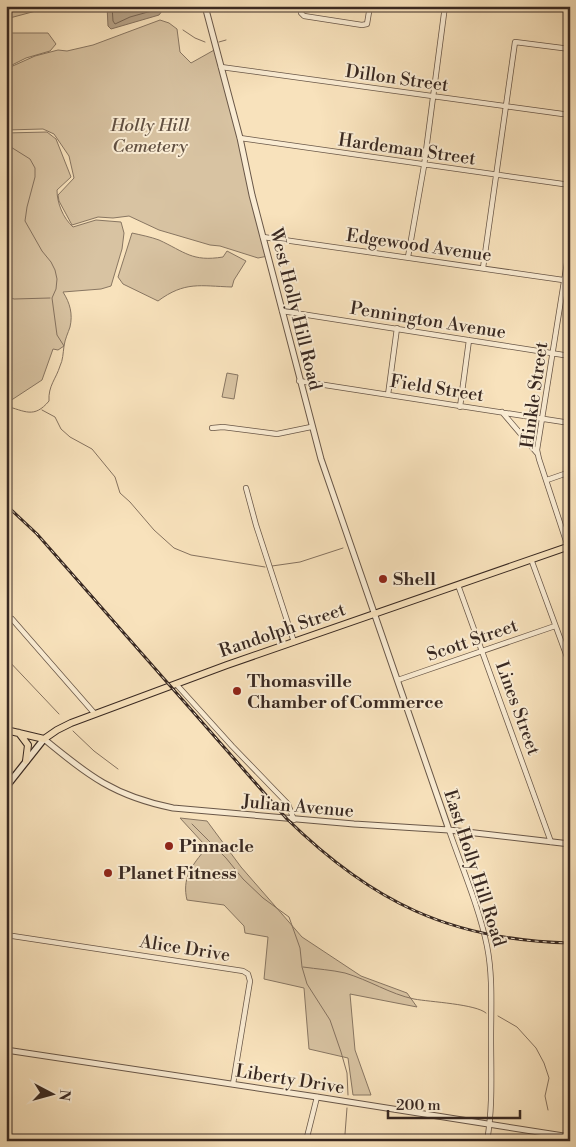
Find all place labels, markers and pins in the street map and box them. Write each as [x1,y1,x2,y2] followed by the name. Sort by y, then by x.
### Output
[393,568,436,591] place label: Shell
[377,573,389,585] marker: Shell
[247,670,444,714] place label: Thomasville Chamber of Commerce
[231,685,243,697] marker: Thomasville Chamber of Commerce
[179,835,254,858] place label: Pinnacle
[163,840,175,852] marker: Pinnacle
[118,862,237,885] place label: Planet Fitness
[102,867,114,879] marker: Planet Fitness

